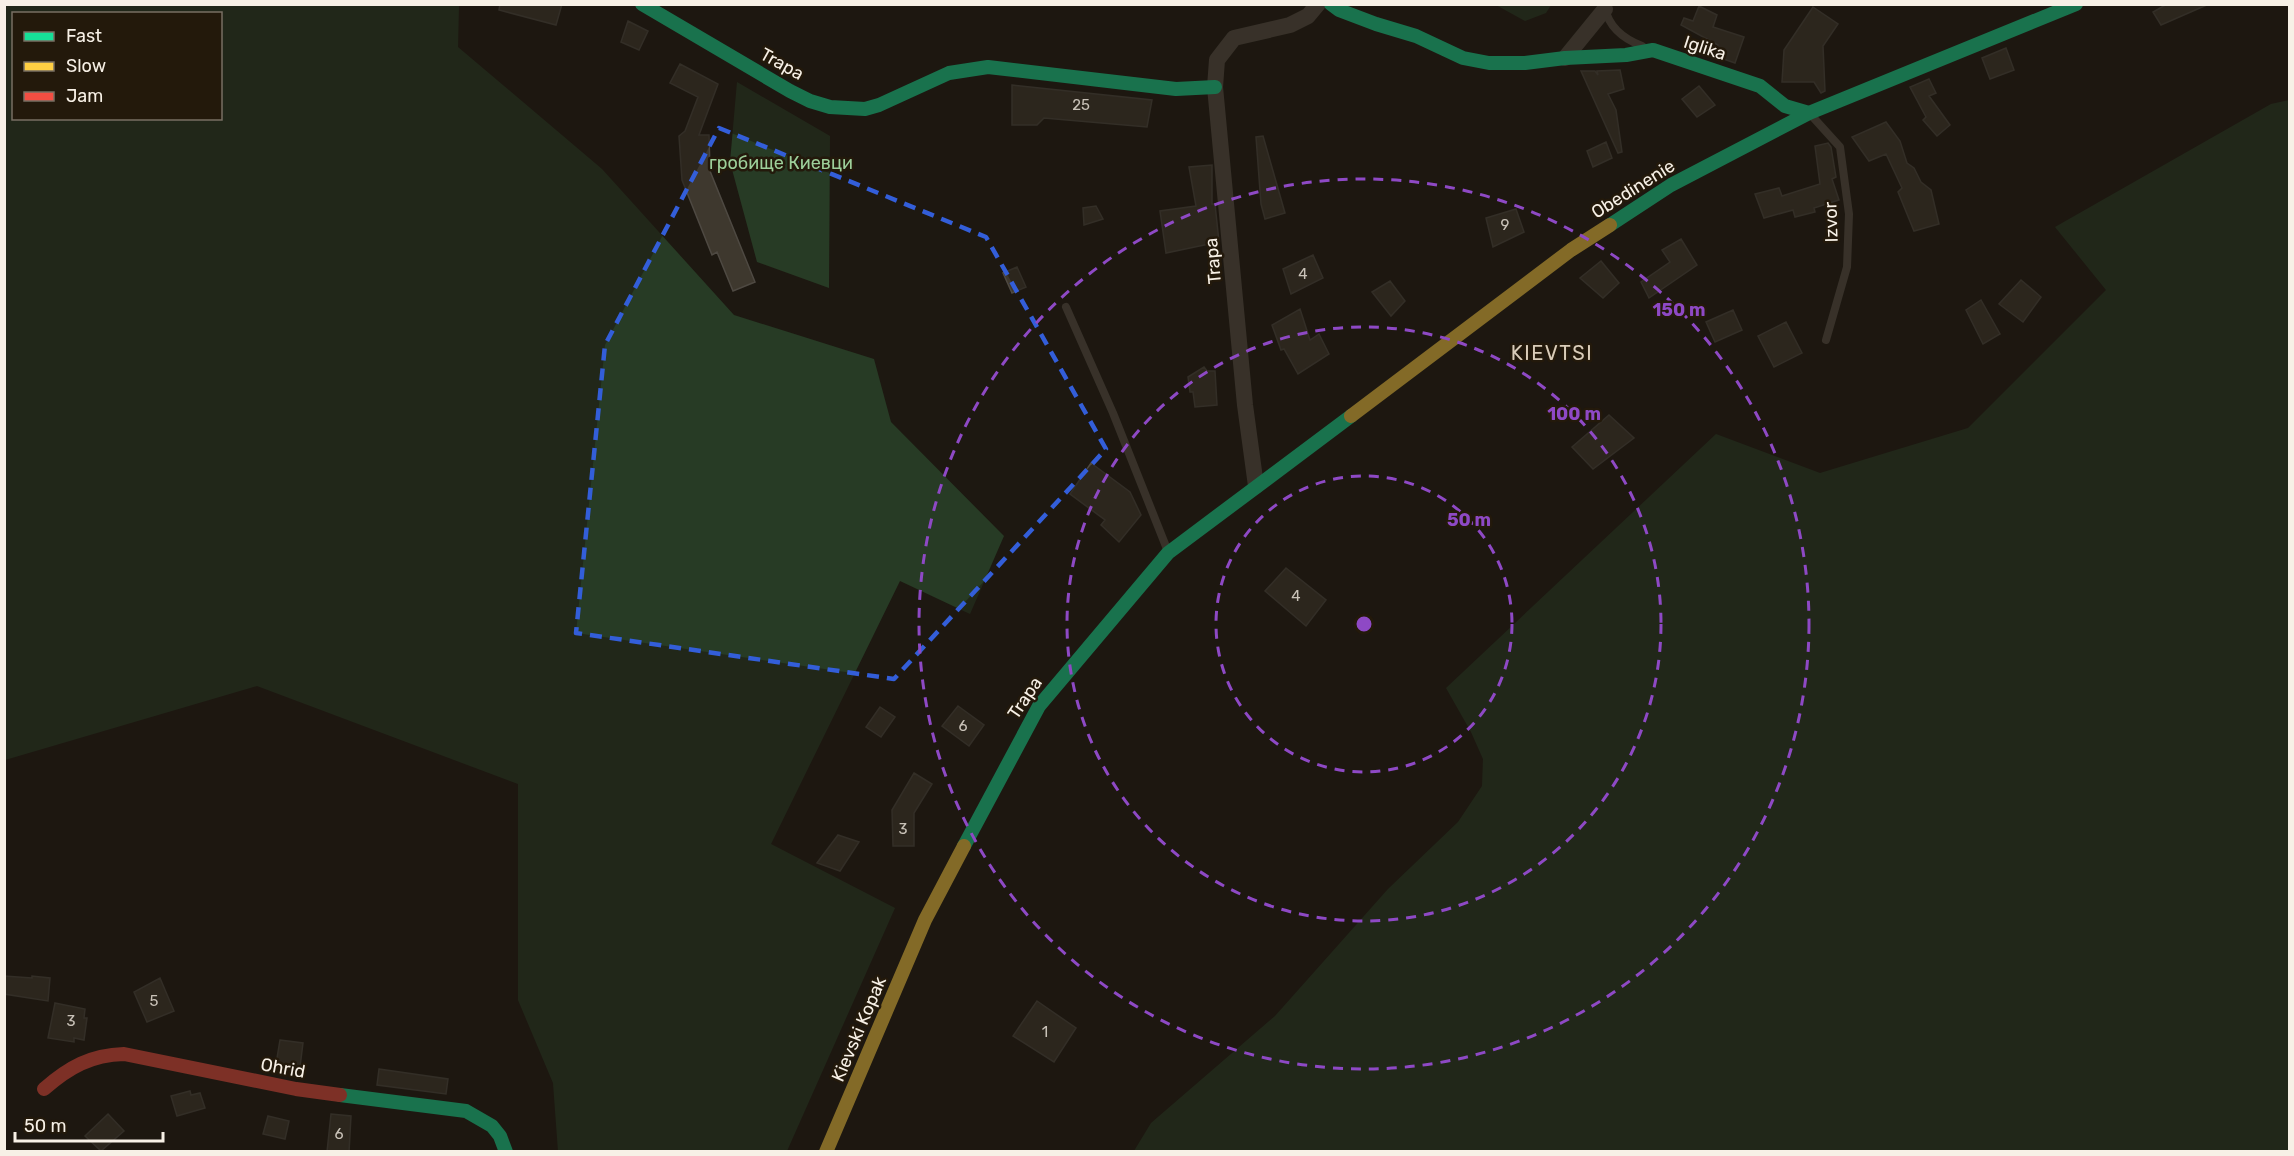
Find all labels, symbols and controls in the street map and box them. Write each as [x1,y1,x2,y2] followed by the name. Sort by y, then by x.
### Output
[12,12,222,120] legend
[66,25,102,47] text: Fast
[1681,31,1729,65] street label: Iglika
[756,43,808,85] street label: Trapa
[66,55,106,77] text: Slow
[66,85,103,107] text: Jam
[1072,96,1090,114] house number: 25
[709,152,853,174] park label: гробище Киевци
[1587,155,1679,223] street label: Obedinenie
[1819,201,1843,243] street label: Izvor
[1501,216,1510,234] house number: 9
[1200,237,1226,285] street label: Trapa
[1298,265,1308,283] house number: 4
[1652,299,1706,321] text: 150 m
[1511,341,1593,365] district label: KIEVTSI
[1547,403,1601,425] text: 100 m
[1447,509,1491,531] text: 50 m
[1291,587,1301,605] house number: 4
[1354,614,1374,634] centre of rings
[1003,673,1047,723] street label: Trapa
[958,717,968,735] house number: 6
[898,820,908,838] house number: 3
[827,972,891,1085] street label: Kievski Kopak
[150,992,159,1010] house number: 5
[66,1012,76,1030] house number: 3
[1042,1023,1048,1041] house number: 1
[259,1053,307,1083] street label: Ohrid
[15,1105,164,1143] scale bar
[24,1115,67,1137] text: 50 m
[334,1125,344,1143] house number: 6

